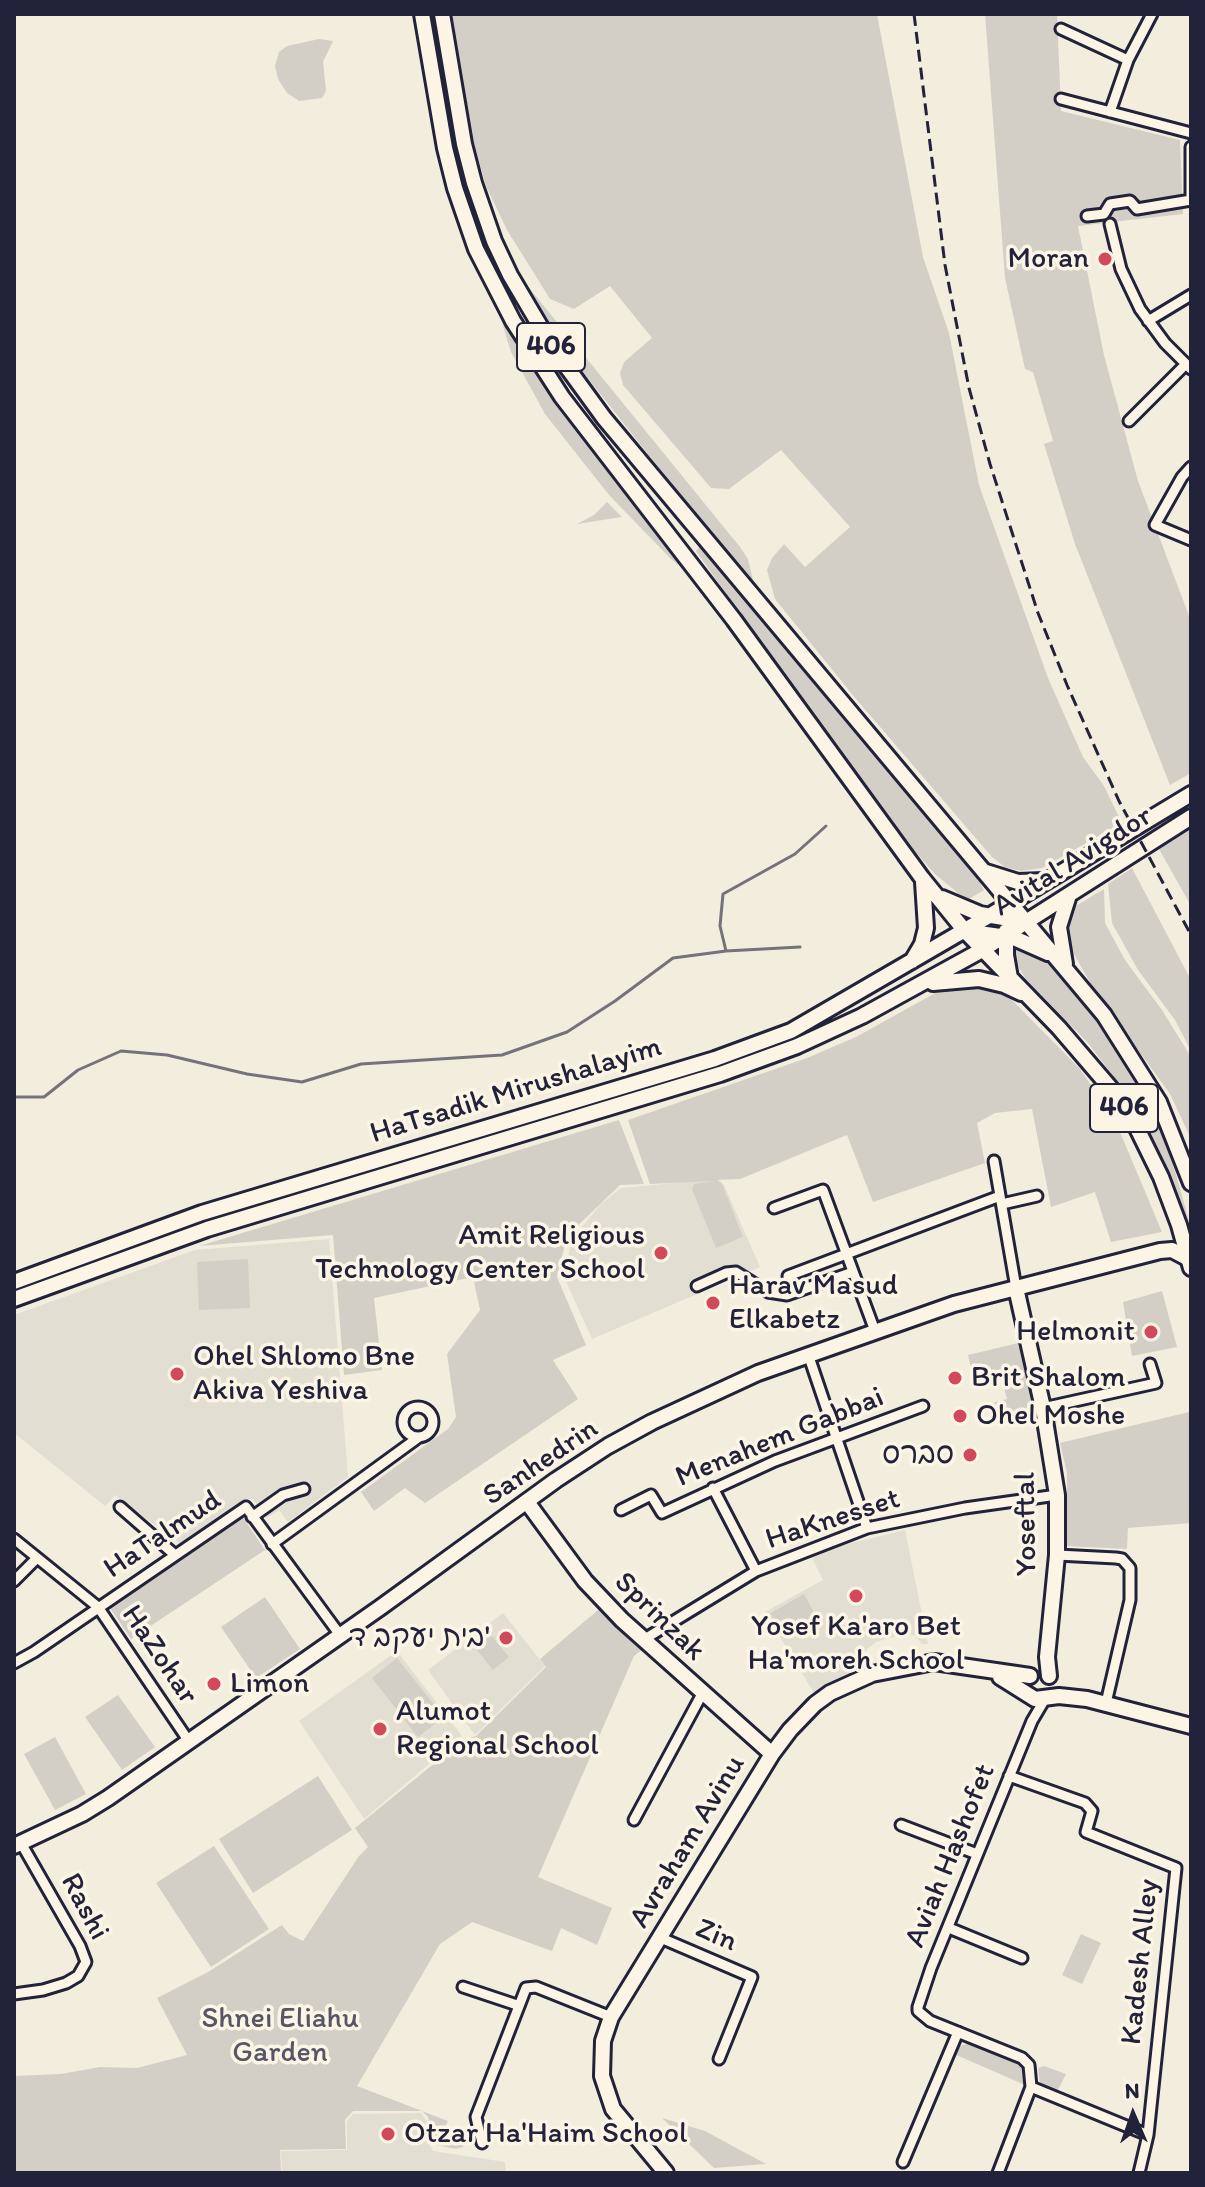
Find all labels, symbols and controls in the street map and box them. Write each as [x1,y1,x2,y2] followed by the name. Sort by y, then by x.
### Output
[1007,241,1089,277] place label: Moran
[1096,250,1114,268] marker: Moran
[517,323,585,371] road number: 406
[987,799,1159,925] street label: Avital Avigdor
[366,1030,666,1152] street label: HaTsadik Mirushalayim
[1090,1084,1158,1132] road number: 406
[315,1218,645,1288] place label: Amit Religious Technology Center School
[652,1244,670,1262] marker: Amit Religious Technology Center School
[729,1268,898,1338] place label: Harav Masud Elkabetz
[704,1294,722,1312] marker: Harav Masud Elkabetz
[1016,1314,1135,1350] place label: Helmonit
[1142,1323,1160,1341] marker: Helmonit
[193,1339,415,1410] place label: Ohel Shlomo Bne Akiva Yeshiva
[971,1360,1126,1396] place label: Brit Shalom
[168,1365,186,1383] marker: Ohel Shlomo Bne Akiva Yeshiva
[946,1369,964,1387] marker: Brit Shalom
[671,1380,889,1496] street label: Menahem Gabbai
[976,1398,1125,1434] place label: Ohel Moshe
[951,1407,969,1425] marker: Ohel Moshe
[477,1411,605,1515] street label: Sanhedrin
[882,1437,954,1473] place label: סברס
[961,1446,979,1464] marker: סברס
[1008,1472,1046,1576] street label: Yoseftal
[761,1481,905,1559] street label: HaKnesset
[98,1483,228,1587] street label: HaTalmud
[606,1565,712,1669] street label: Sprinzak
[847,1587,865,1605] marker: Yosef Ka'aro Bet Ha'moreh School
[113,1599,205,1711] street label: HaZohar
[748,1609,964,1680] place label: Yosef Ka'aro Bet Ha'moreh School
[349,1620,490,1656] place label: בית יעקב ד'
[497,1629,515,1647] marker: בית יעקב ד'
[230,1666,309,1702] place label: Limon
[205,1675,223,1693] marker: Limon
[396,1694,599,1764] place label: Alumot Regional School
[371,1720,389,1738] marker: Alumot Regional School
[622,1749,754,1935] street label: Avraham Avinu
[898,1759,1004,1953] street label: Aviah Hashofet
[52,1868,116,1946] street label: Rashi
[1114,1877,1168,2047] street label: Kadesh Alley
[690,1911,742,1961] street label: Zin
[201,2001,359,2072] park label: Shnei Eliahu Garden
[1093,2075,1173,2155] north arrow
[1124,2077,1140,2104] text: N
[404,2116,687,2152] place label: Otzar Ha'Haim School
[379,2125,397,2143] marker: Otzar Ha'Haim School

